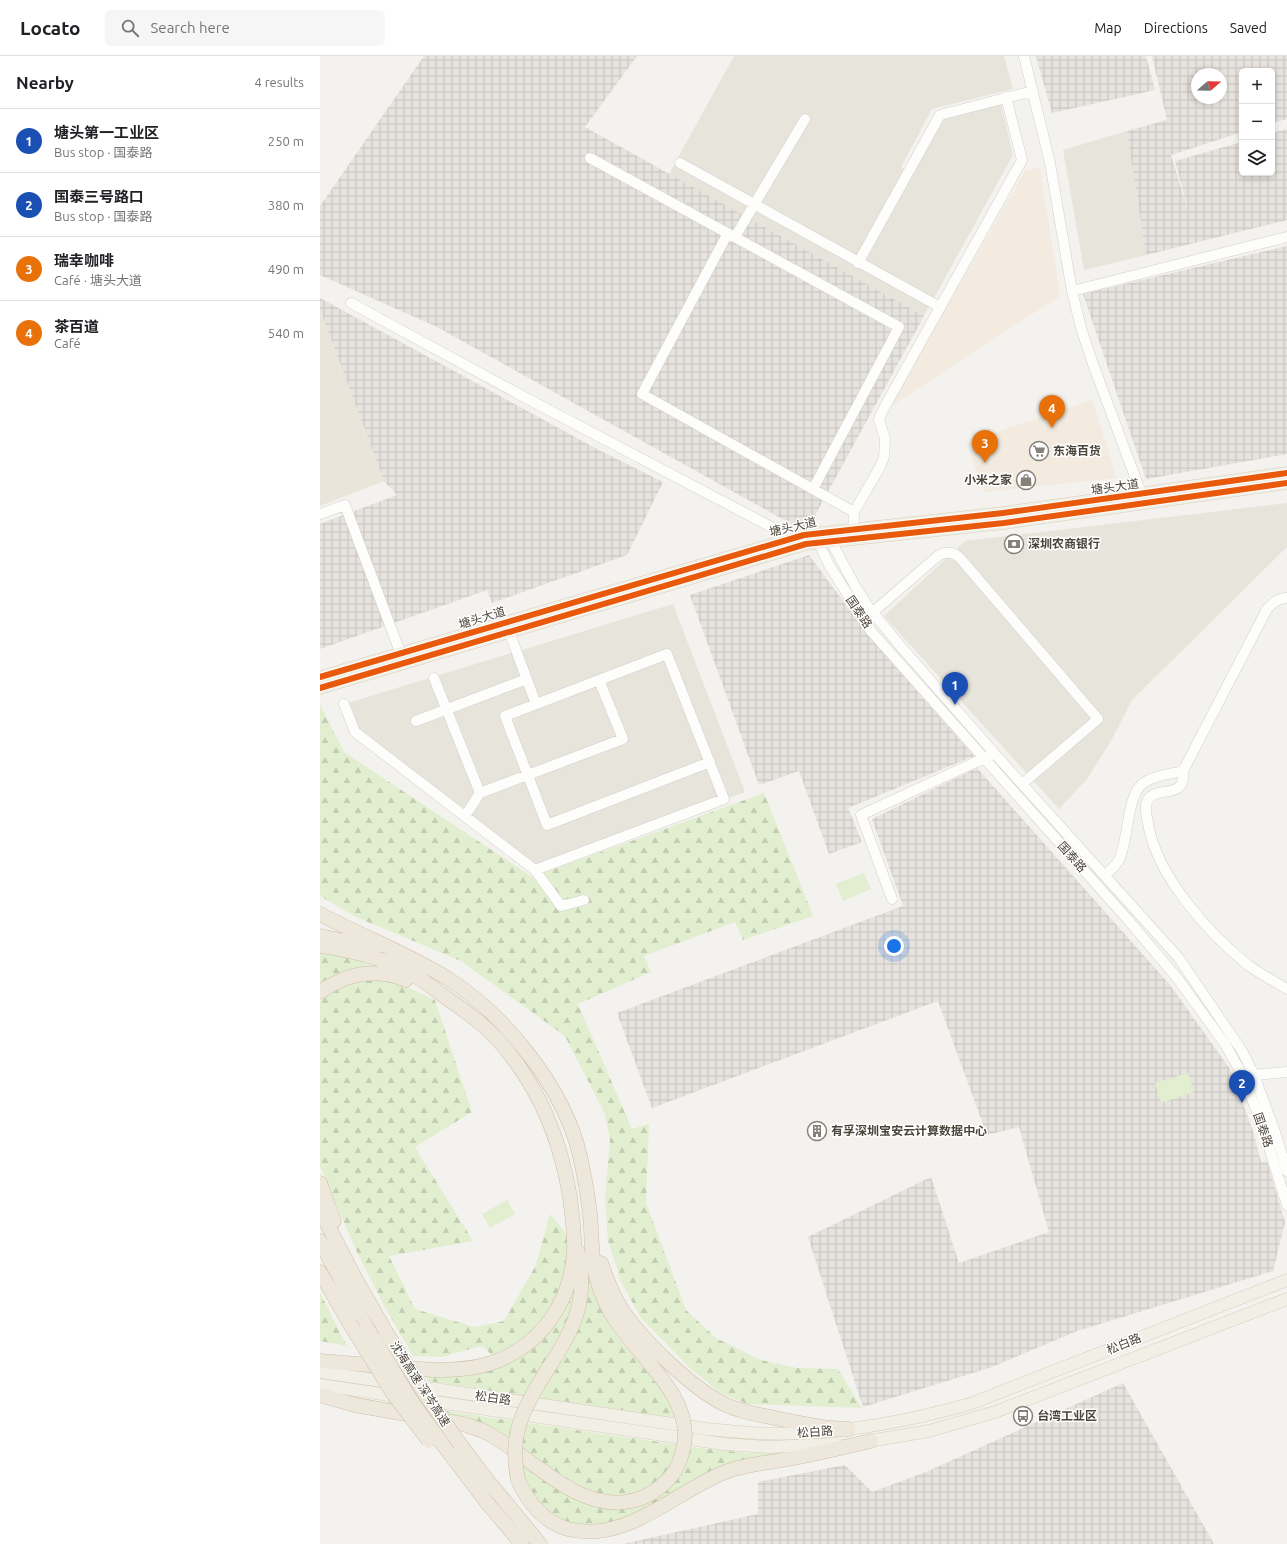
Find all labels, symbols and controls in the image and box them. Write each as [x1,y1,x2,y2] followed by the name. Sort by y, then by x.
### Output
[105,10,385,46] search box
[20,17,81,39] text: Locato
[119,17,141,39] icon: search
[151,19,230,36] text: Search here
[1094,20,1122,36] text: Map
[1144,20,1208,36] text: Directions
[1230,20,1267,36] text: Saved
[1191,68,1227,104] north arrow
[1239,68,1275,176] map controls
[1239,68,1275,104] button: +
[16,73,74,92] text: Nearby
[254,75,304,89] text: 4 results
[1239,104,1275,140] button: −
[54,124,159,141] text: 塘头第一工业区
[25,134,33,148] text: 1
[268,134,304,148] text: 250 m
[1239,140,1275,176] button: layers
[54,145,152,159] text: Bus stop · 国泰路
[54,188,144,205] text: 国泰三号路口
[25,198,33,212] text: 2
[268,198,304,212] text: 380 m
[54,209,152,223] text: Bus stop · 国泰路
[54,252,114,269] text: 瑞幸咖啡
[25,262,33,276] text: 3
[268,262,304,276] text: 490 m
[54,273,142,287] text: Café · 塘头大道
[54,318,99,335] text: 茶百道
[25,326,33,340] text: 4
[268,326,304,340] text: 540 m
[54,336,81,350] text: Café
[1039,395,1065,428] pin: 4
[972,430,998,463] pin: 3
[1028,440,1050,462] supermarket icon: 东海百货
[1053,444,1101,457] place label: 东海百货
[1015,469,1037,491] shop icon: 小米之家
[964,473,1012,486] place label: 小米之家
[1090,477,1140,496] street label: 塘头大道
[768,515,818,538] street label: 塘头大道
[1003,533,1025,555] bank icon: 深圳农商银行
[1028,537,1100,550] place label: 深圳农商银行
[844,593,875,630] street label: 国泰路
[457,604,507,631] street label: 塘头大道
[942,672,968,705] pin: 1
[1055,839,1089,874] street label: 国泰路
[884,936,904,956] your location
[1229,1070,1255,1103] pin: 2
[1251,1111,1275,1149] street label: 国泰路
[806,1120,828,1142] building icon: 有孚深圳宝安云计算数据中心
[831,1124,987,1137] place label: 有孚深圳宝安云计算数据中心
[1105,1331,1143,1356] street label: 松白路
[388,1339,453,1429] street label: 沈海高速 深岑高速
[474,1389,512,1406] street label: 松白路
[1012,1405,1034,1427] bus stop icon: 台湾工业区
[1037,1409,1097,1422] place label: 台湾工业区
[797,1424,833,1439] street label: 松白路

